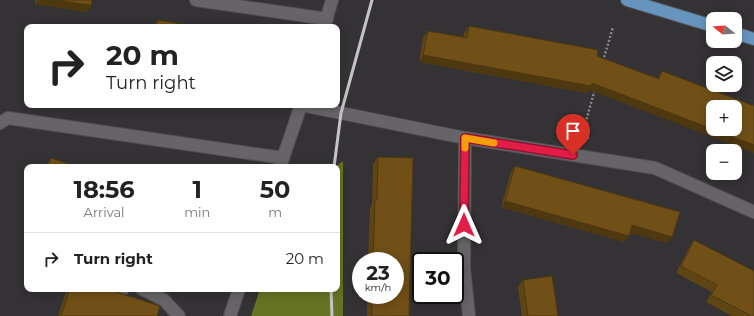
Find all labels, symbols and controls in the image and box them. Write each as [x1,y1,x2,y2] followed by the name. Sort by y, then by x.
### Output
[706,12,742,48] north arrow
[706,12,742,180] map controls
[106,38,179,72] text: 20 m
[40,40,92,92] icon: right
[706,56,742,92] button: layers
[106,72,196,94] text: Turn right
[706,100,742,136] button: +
[556,114,590,155] pin
[562,120,584,142] icon: arrive
[706,144,742,180] button: −
[74,175,135,204] text: 18:56
[193,175,202,204] text: 1
[260,175,290,204] text: 50
[84,204,125,220] text: Arrival
[184,204,210,220] text: min
[268,204,282,220] text: m
[443,204,485,246] position arrow
[40,248,62,270] icon: right
[74,249,153,268] text: Turn right
[286,249,324,268] text: 20 m
[412,252,464,304] speed limit sign: 30
[366,261,390,285] text: 23
[365,281,391,294] text: km/h

